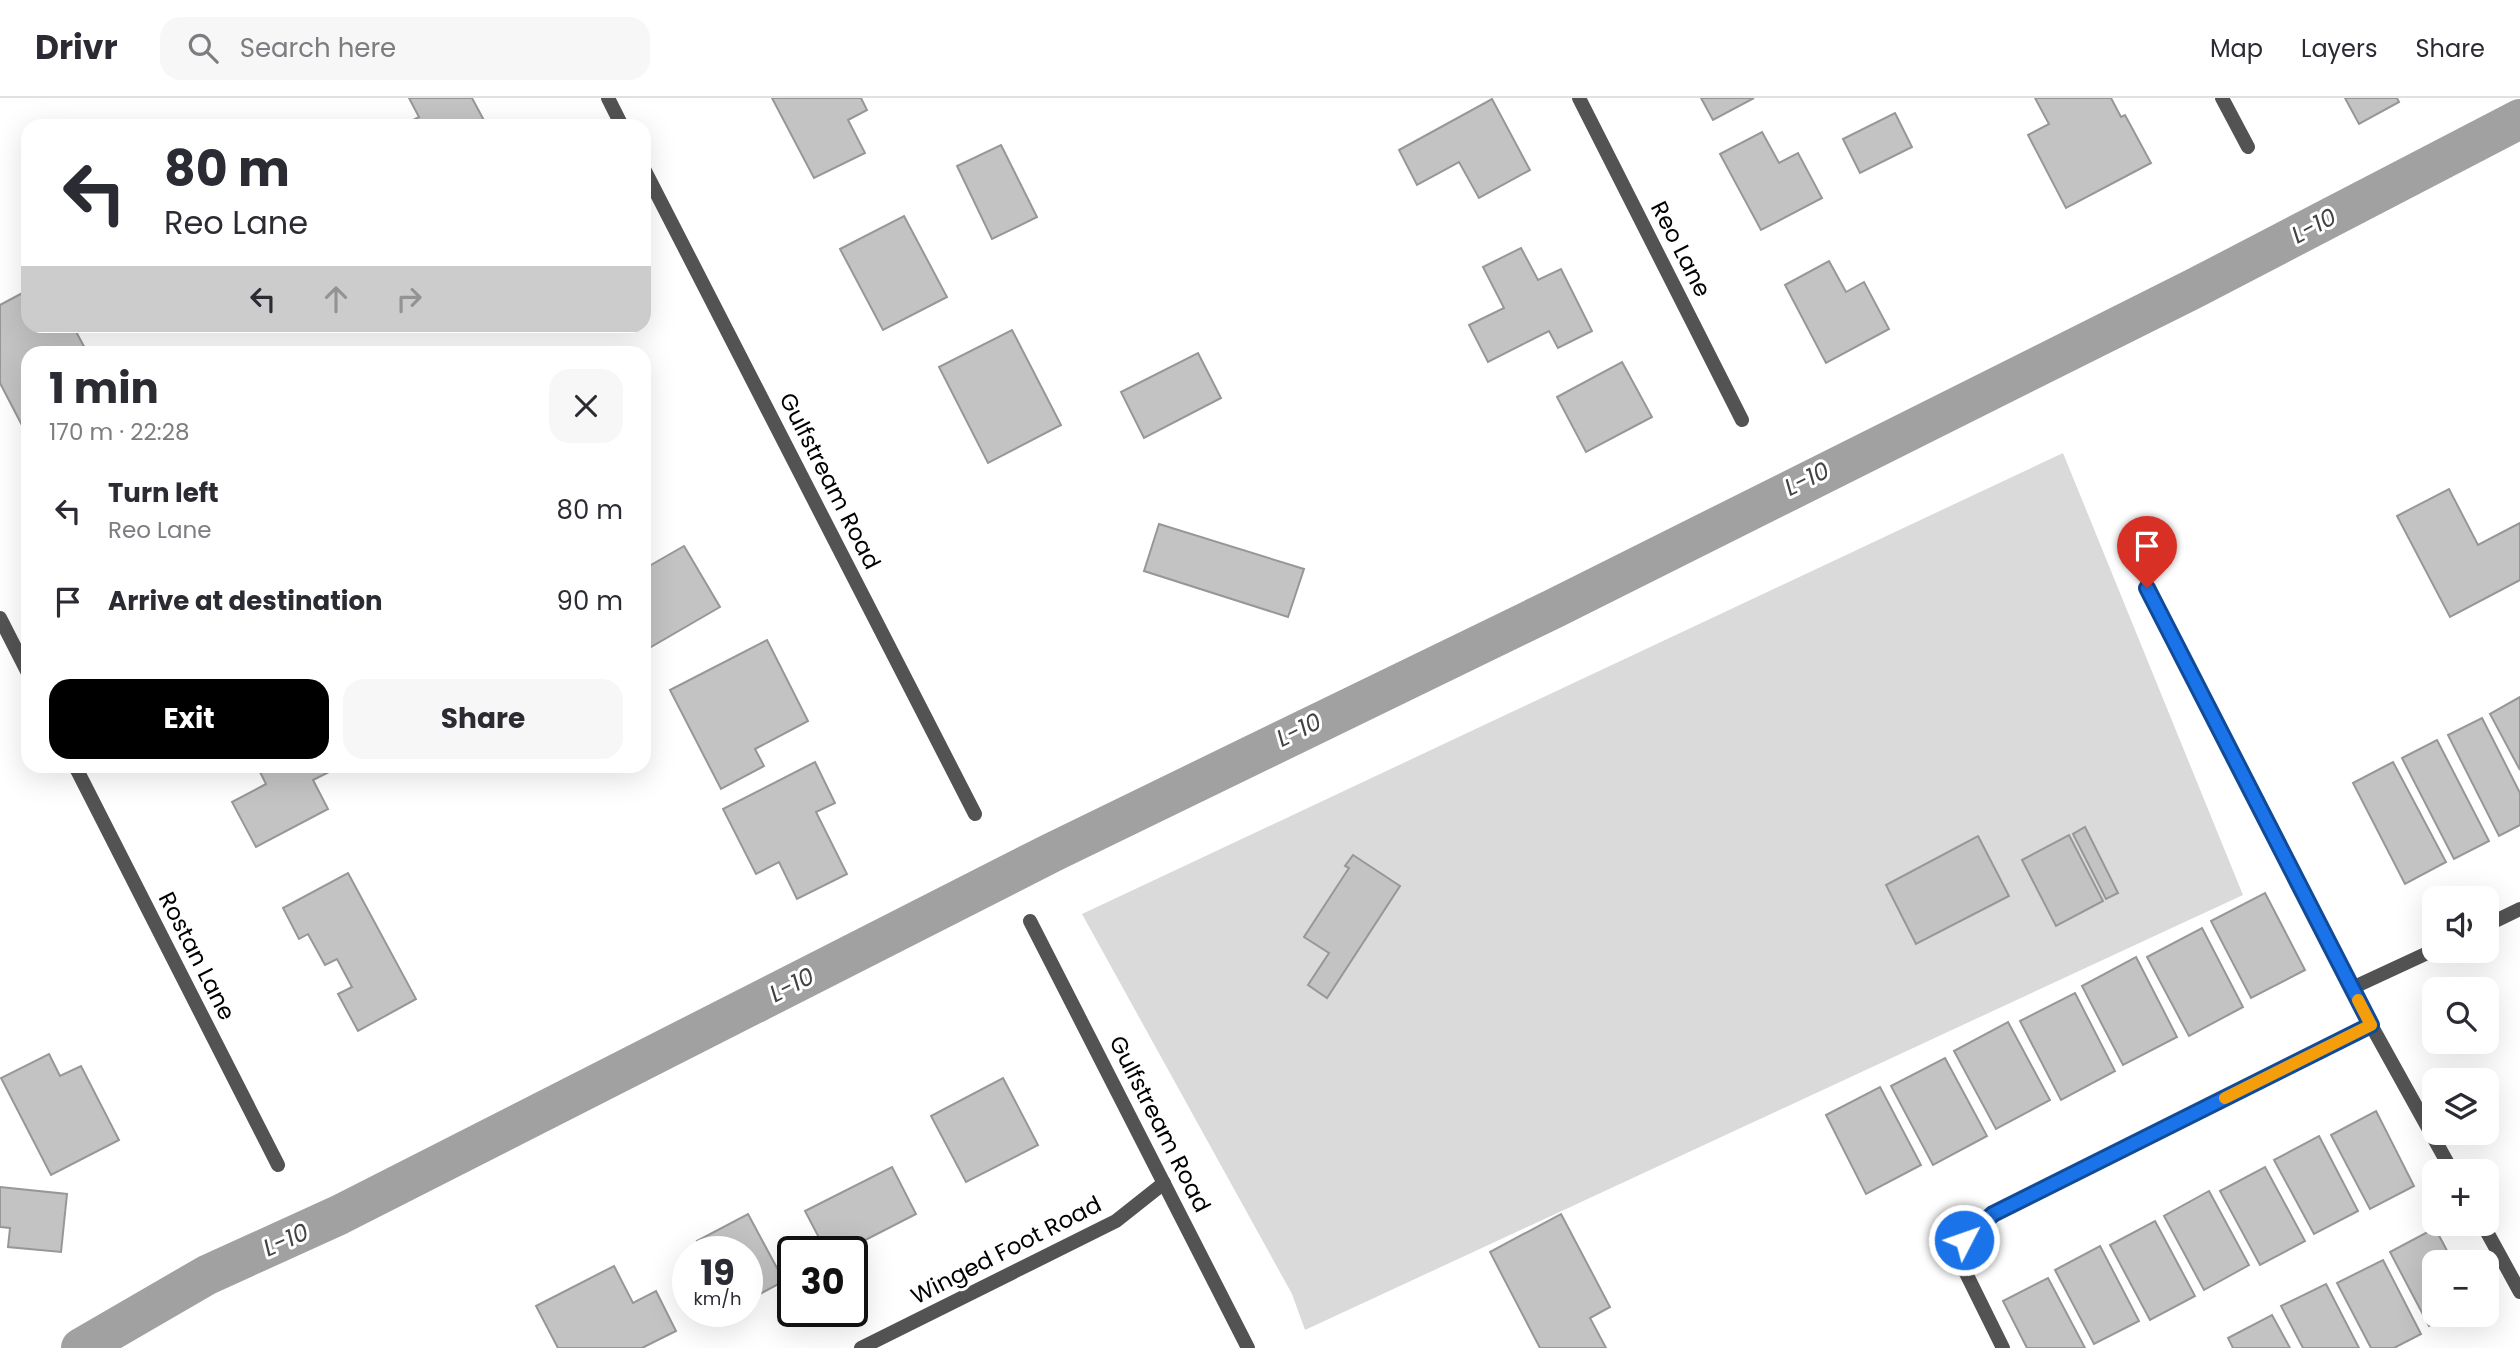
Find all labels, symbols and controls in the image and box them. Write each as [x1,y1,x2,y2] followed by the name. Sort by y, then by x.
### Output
[160,17,650,80] search box
[35,24,118,71] text: Drivr
[184,29,222,67] icon: search
[240,30,396,66] text: Search here
[2210,32,2263,65] text: Map
[2301,32,2377,65] text: Layers
[2415,32,2485,65] text: Share
[164,135,290,203] text: 80 m
[49,147,140,238] icon: left
[1643,196,1719,302] street label: Reo Lane
[164,200,308,245] text: Reo Lane
[2286,200,2342,251] water label: L-10
[244,280,282,318] icon: left
[317,280,355,318] icon: ahead
[390,280,428,318] icon: right
[49,359,159,418] text: 1 min
[549,369,623,443] button: close
[772,387,888,575] street label: Gulfstream Road
[49,416,189,448] text: 170 m · 22:28
[1779,454,1835,504] water label: L-10
[108,475,219,511] text: Turn left
[49,492,87,530] icon: left
[557,492,623,528] text: 80 m
[108,514,212,546] text: Reo Lane
[2117,516,2177,588] pin
[2128,527,2166,565] icon: arrive
[49,583,87,621] icon: arrive
[108,583,383,619] text: Arrive at destination
[557,583,623,619] text: 90 m
[49,679,329,759] button: Exit
[343,679,623,759] button: Share
[1271,705,1327,755] water label: L-10
[151,886,243,1026] street label: Rostan Lane
[2422,886,2499,1327] map controls
[2422,886,2499,963] button: sound
[764,959,820,1010] water label: L-10
[2422,977,2499,1054] button: search
[1102,1030,1218,1218] street label: Gulfstream Road
[2422,1068,2499,1145] button: layers
[2422,1159,2499,1236] button: +
[905,1188,1107,1312] street label: Winged Foot Road
[1927,1203,2001,1277] position arrow
[258,1215,314,1264] water label: L-10
[777,1236,868,1327] speed limit sign: 30
[700,1248,735,1297] text: 19
[2422,1250,2499,1327] button: −
[694,1286,741,1311] text: km/h

